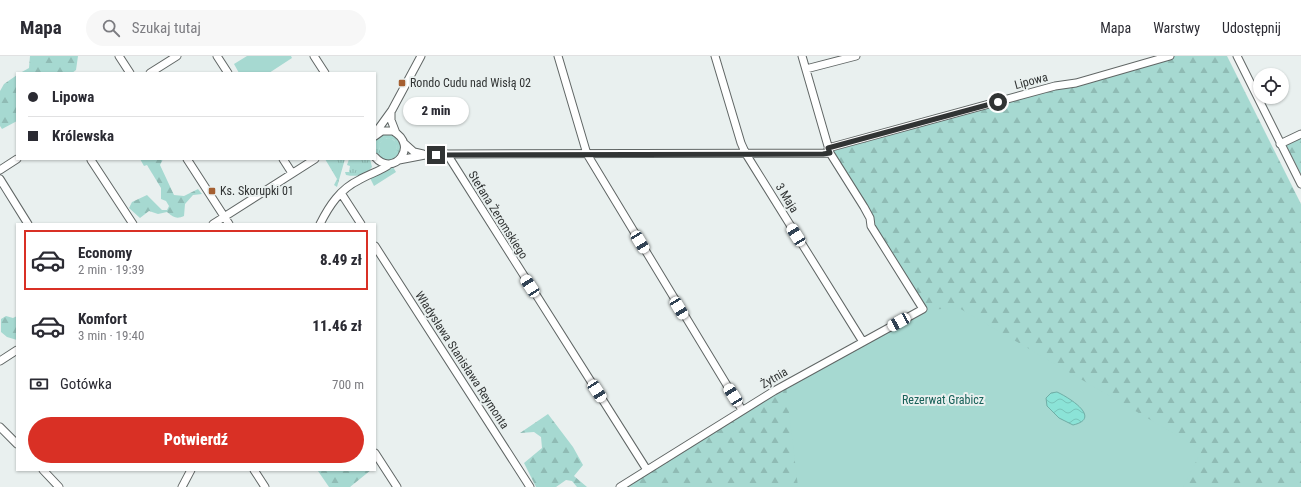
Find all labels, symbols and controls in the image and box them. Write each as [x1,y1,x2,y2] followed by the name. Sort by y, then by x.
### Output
[86,10,366,46] search box
[20,16,62,39] text: Mapa
[100,17,122,39] icon: search
[132,19,201,37] text: Szukaj tutaj
[1100,20,1131,36] text: Mapa
[1153,20,1200,36] text: Warstwy
[1222,20,1281,36] text: Udostępnij
[1253,68,1289,104] map controls
[1253,68,1289,104] button: locate
[1013,70,1049,92] street label: Lipowa
[410,76,531,90] place label: Rondo Cudu nad Wisłą 02
[397,78,407,88] marker: Rondo Cudu nad Wisłą 02
[52,88,94,106] text: Lipowa
[989,93,1007,111] route start
[403,97,469,125] callout: 2 min
[422,103,450,118] text: 2 min
[52,127,114,145] text: Królewska
[427,146,445,164] route end
[465,168,532,261] street label: Stefana Żeromskiego
[773,181,802,215] street label: 3 Maja
[220,184,294,198] place label: Ks. Skorupki 01
[207,186,217,196] marker: Ks. Skorupki 01
[785,222,807,248] car
[629,229,651,255] car
[30,242,66,278] icon: car
[78,244,132,262] text: Economy
[320,251,362,269] text: 8.49 zł
[78,262,144,277] text: 2 min · 19:39
[518,273,542,299] car
[412,289,512,432] street label: Władysława Stanisława Reymonta
[668,295,690,321] car
[30,308,66,344] icon: car
[78,310,127,328] text: Komfort
[886,311,912,333] car
[312,317,362,335] text: 11.46 zł
[78,328,144,343] text: 3 min · 19:40
[757,364,790,391] street label: Żytnia
[28,373,50,395] icon: cash
[60,375,112,393] text: Gotówka
[332,377,364,392] text: 700 m
[585,378,609,404] car
[722,382,744,408] car
[902,393,984,407] park label: Rezerwat Grabicz
[28,417,364,463] button: Potwierdź

